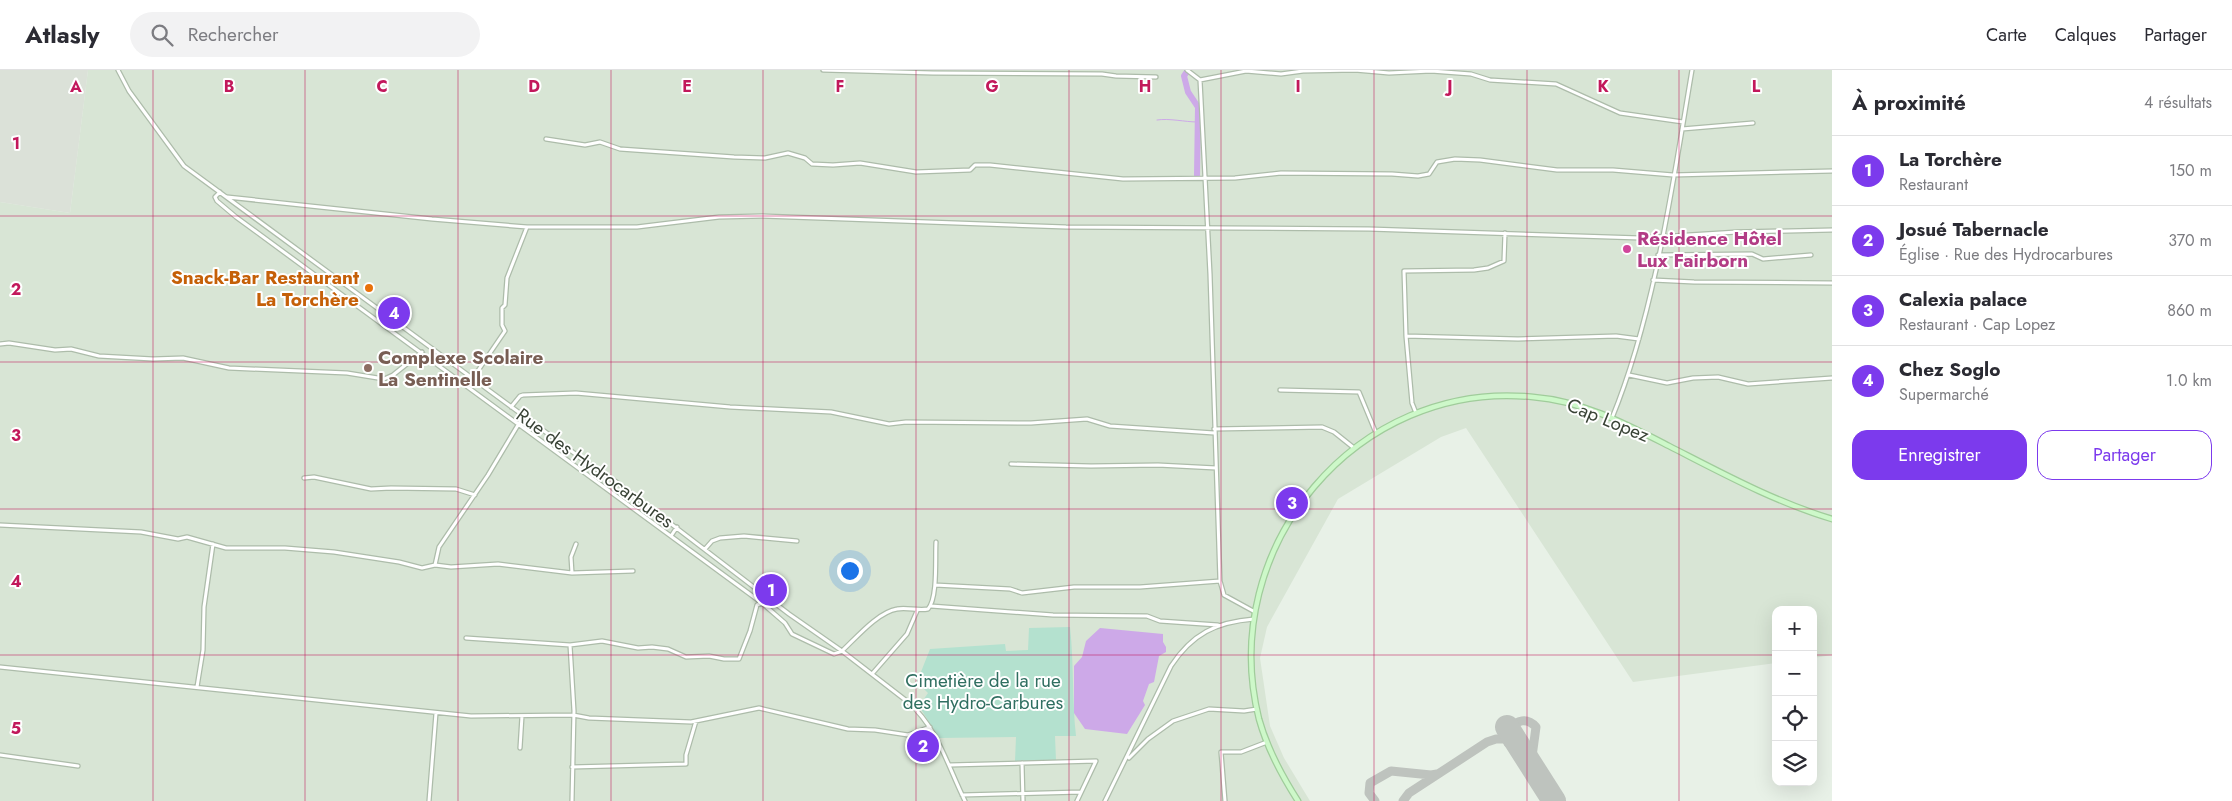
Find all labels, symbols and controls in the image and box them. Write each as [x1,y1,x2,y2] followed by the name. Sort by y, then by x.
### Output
[130,12,480,57] search box
[25,17,100,52] text: Atlasly
[148,21,176,49] icon: search
[188,21,278,48] text: Rechercher
[1986,22,2027,48] text: Carte
[2055,22,2116,48] text: Calques
[2144,22,2207,48] text: Partager
[69,75,82,98] text: A
[224,75,234,98] text: B
[376,75,388,98] text: C
[528,75,540,98] text: D
[682,75,692,98] text: E
[836,75,844,98] text: F
[985,75,999,98] text: G
[1139,75,1151,98] text: H
[1295,75,1301,98] text: I
[1444,75,1453,98] text: J
[1597,75,1609,98] text: K
[1752,75,1761,98] text: L
[1852,88,1966,118] text: À proximité
[2144,91,2212,114] text: 4 résultats
[12,132,20,155] text: 1
[1899,146,2002,173] text: La Torchère
[1864,159,1872,182] text: 1
[2169,159,2212,182] text: 150 m
[1899,173,1968,196] text: Restaurant
[1899,216,2049,243] text: Josué Tabernacle
[1637,225,1782,274] place label: Résidence Hôtel Lux Fairborn
[1863,229,1873,252] text: 2
[2168,229,2212,252] text: 370 m
[1621,243,1633,255] marker: Résidence Hôtel Lux Fairborn
[1899,243,2113,266] text: Église · Rue des Hydrocarbures
[171,264,359,313] place label: Snack-Bar Restaurant La Torchère
[11,278,21,301] text: 2
[363,282,375,294] marker: Snack-Bar Restaurant La Torchère
[1899,286,2027,313] text: Calexia palace
[378,294,410,332] pin: 4
[1863,299,1873,322] text: 3
[2167,299,2212,322] text: 860 m
[1899,313,2055,336] text: Restaurant · Cap Lopez
[378,344,544,393] place label: Complexe Scolaire La Sentinelle
[1899,356,2000,383] text: Chez Soglo
[362,362,374,374] marker: Complexe Scolaire La Sentinelle
[1862,369,1874,392] text: 4
[2166,369,2212,392] text: 1.0 km
[1899,383,1989,406] text: Supermarché
[1563,391,1653,449] street label: Cap Lopez
[511,402,680,535] street label: Rue des Hydrocarbures
[11,424,21,447] text: 3
[1852,430,2027,480] button: Enregistrer
[2037,430,2212,480] button: Partager
[1276,484,1308,522] pin: 3
[837,558,863,584] your location
[10,570,22,593] text: 4
[755,571,787,609] pin: 1
[1772,606,1817,786] map controls
[1772,606,1817,651] button: +
[1772,651,1817,696] button: −
[903,667,1064,716] park label: Cimetière de la rue des Hydro-Carbures
[1772,696,1817,741] button: locate
[11,717,21,740] text: 5
[907,727,939,765] pin: 2
[1772,741,1817,786] button: layers

